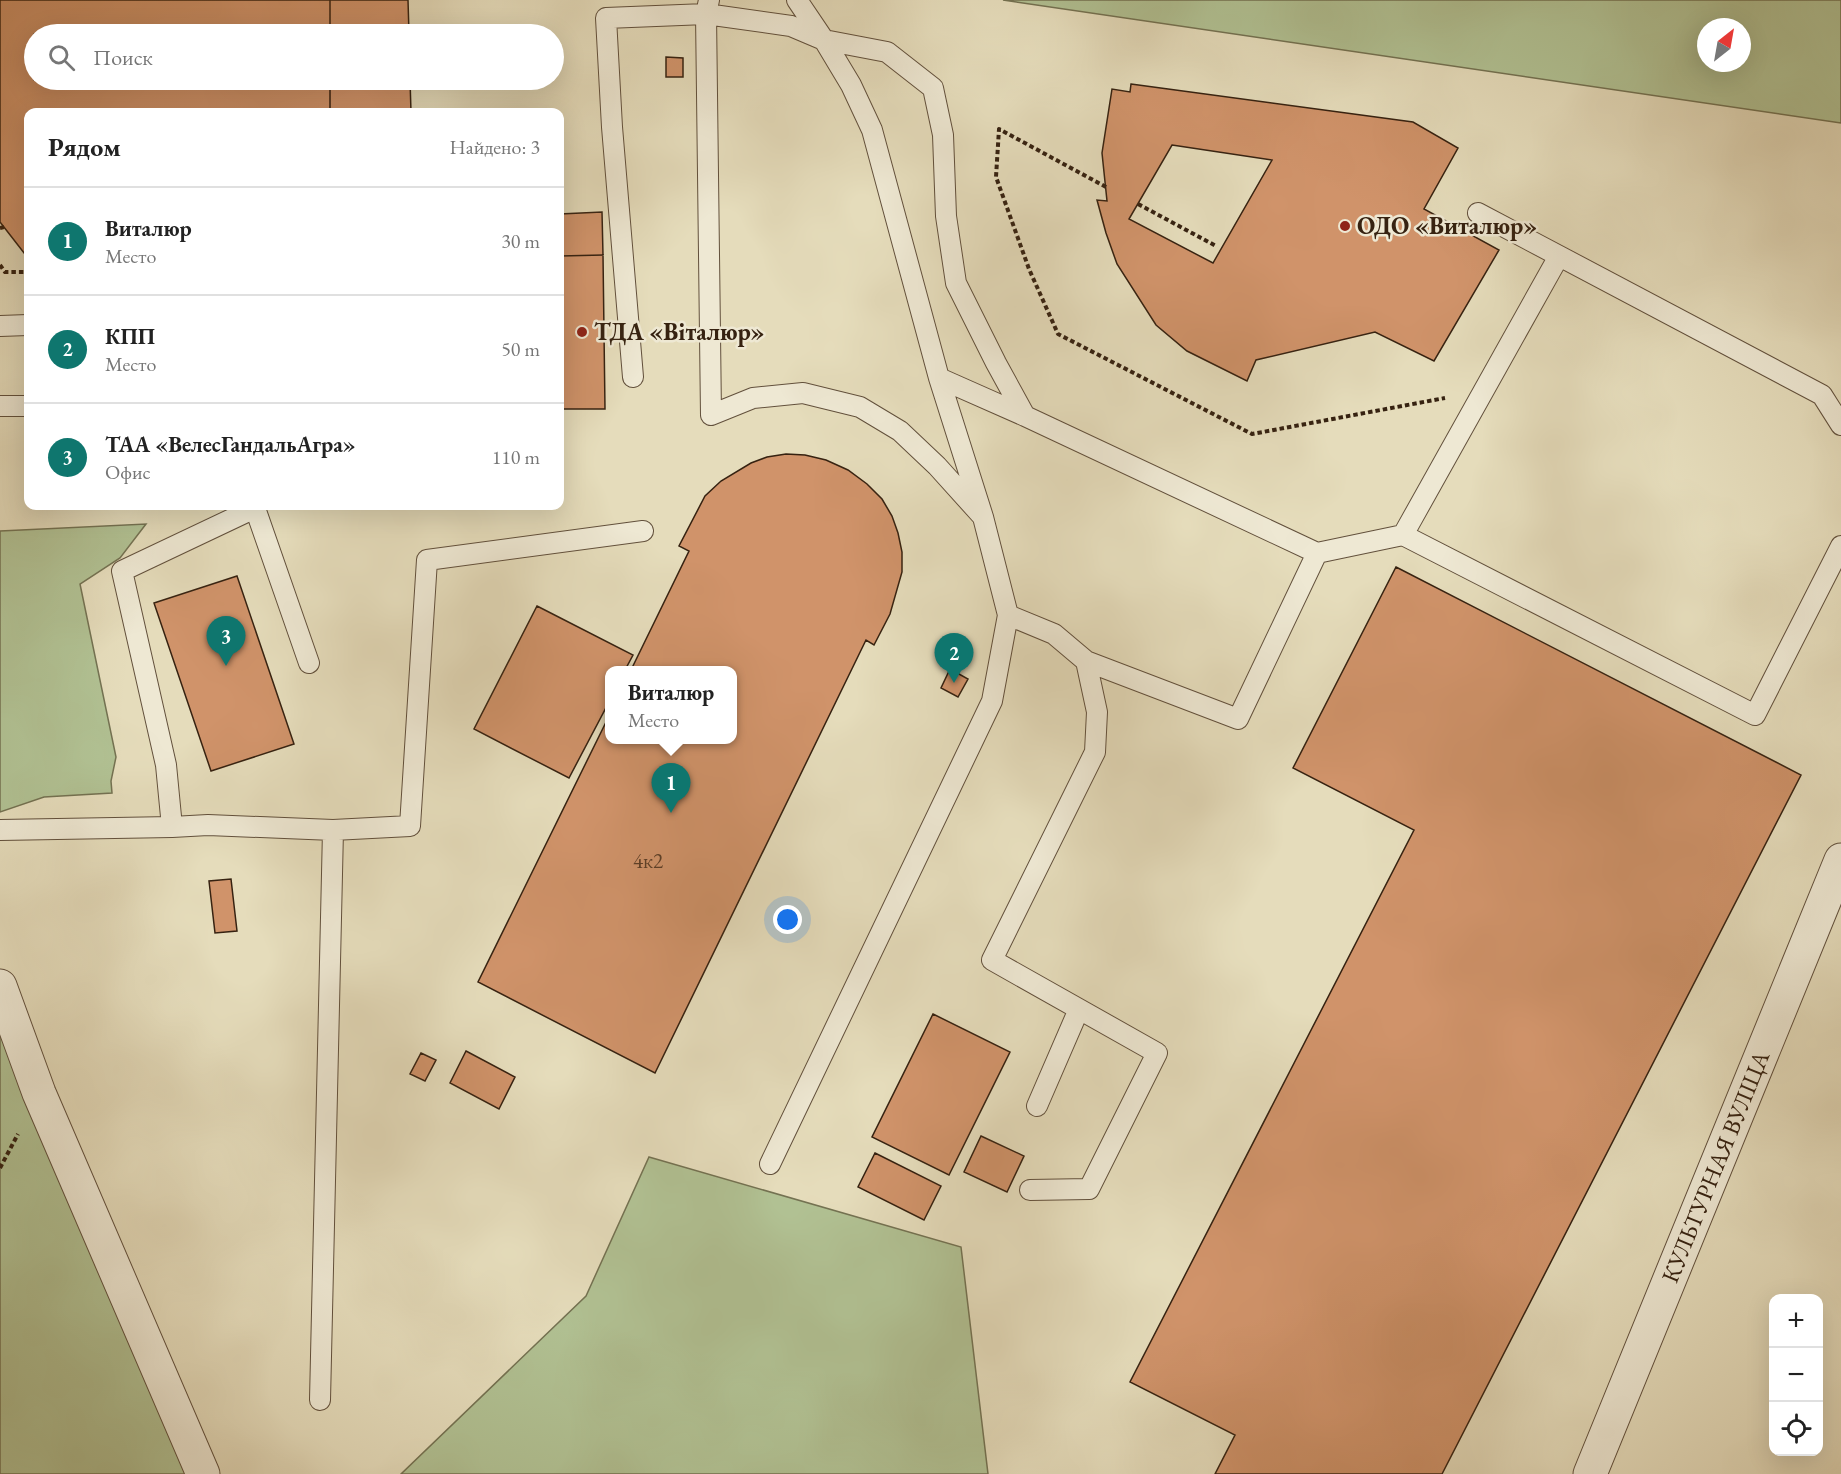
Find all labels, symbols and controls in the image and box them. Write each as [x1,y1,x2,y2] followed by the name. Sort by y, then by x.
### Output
[1697,18,1751,72] north arrow
[24,24,564,90] search box
[45,41,78,74] icon: search
[93,43,153,72] text: Поиск
[48,130,121,164] text: Рядом
[449,134,540,160] text: Найдено: 3
[1357,210,1537,241] place label: ОДО «Виталюр»
[105,214,192,243] text: Виталюр
[1338,219,1352,233] marker: ОДО «Виталюр»
[62,228,73,254] text: 1
[501,228,540,254] text: 30 m
[105,243,156,269] text: Место
[594,316,765,347] place label: ТДА «Віталюр»
[105,322,155,351] text: КПП
[575,325,589,339] marker: ТДА «Віталюр»
[62,336,73,362] text: 2
[501,336,540,362] text: 50 m
[105,351,156,377] text: Место
[105,430,356,459] text: ТАА «ВелесГандальАгра»
[62,444,73,470] text: 3
[492,444,540,470] text: 110 m
[105,459,151,485] text: Офис
[206,616,246,666] pin: 3
[934,634,974,683] pin: 2
[605,666,737,744] popup
[628,678,714,707] text: Виталюр
[628,707,679,733] text: Место
[652,764,690,813] pin: 1
[633,847,663,874] house number: 4к2
[773,905,802,934] your location
[1654,1046,1777,1287] street label: КУЛЬТУРНАЯ ВУЛІЦА
[1769,1294,1823,1456] map controls
[1769,1294,1823,1348] button: +
[1769,1348,1823,1402] button: −
[1769,1402,1823,1456] button: locate

